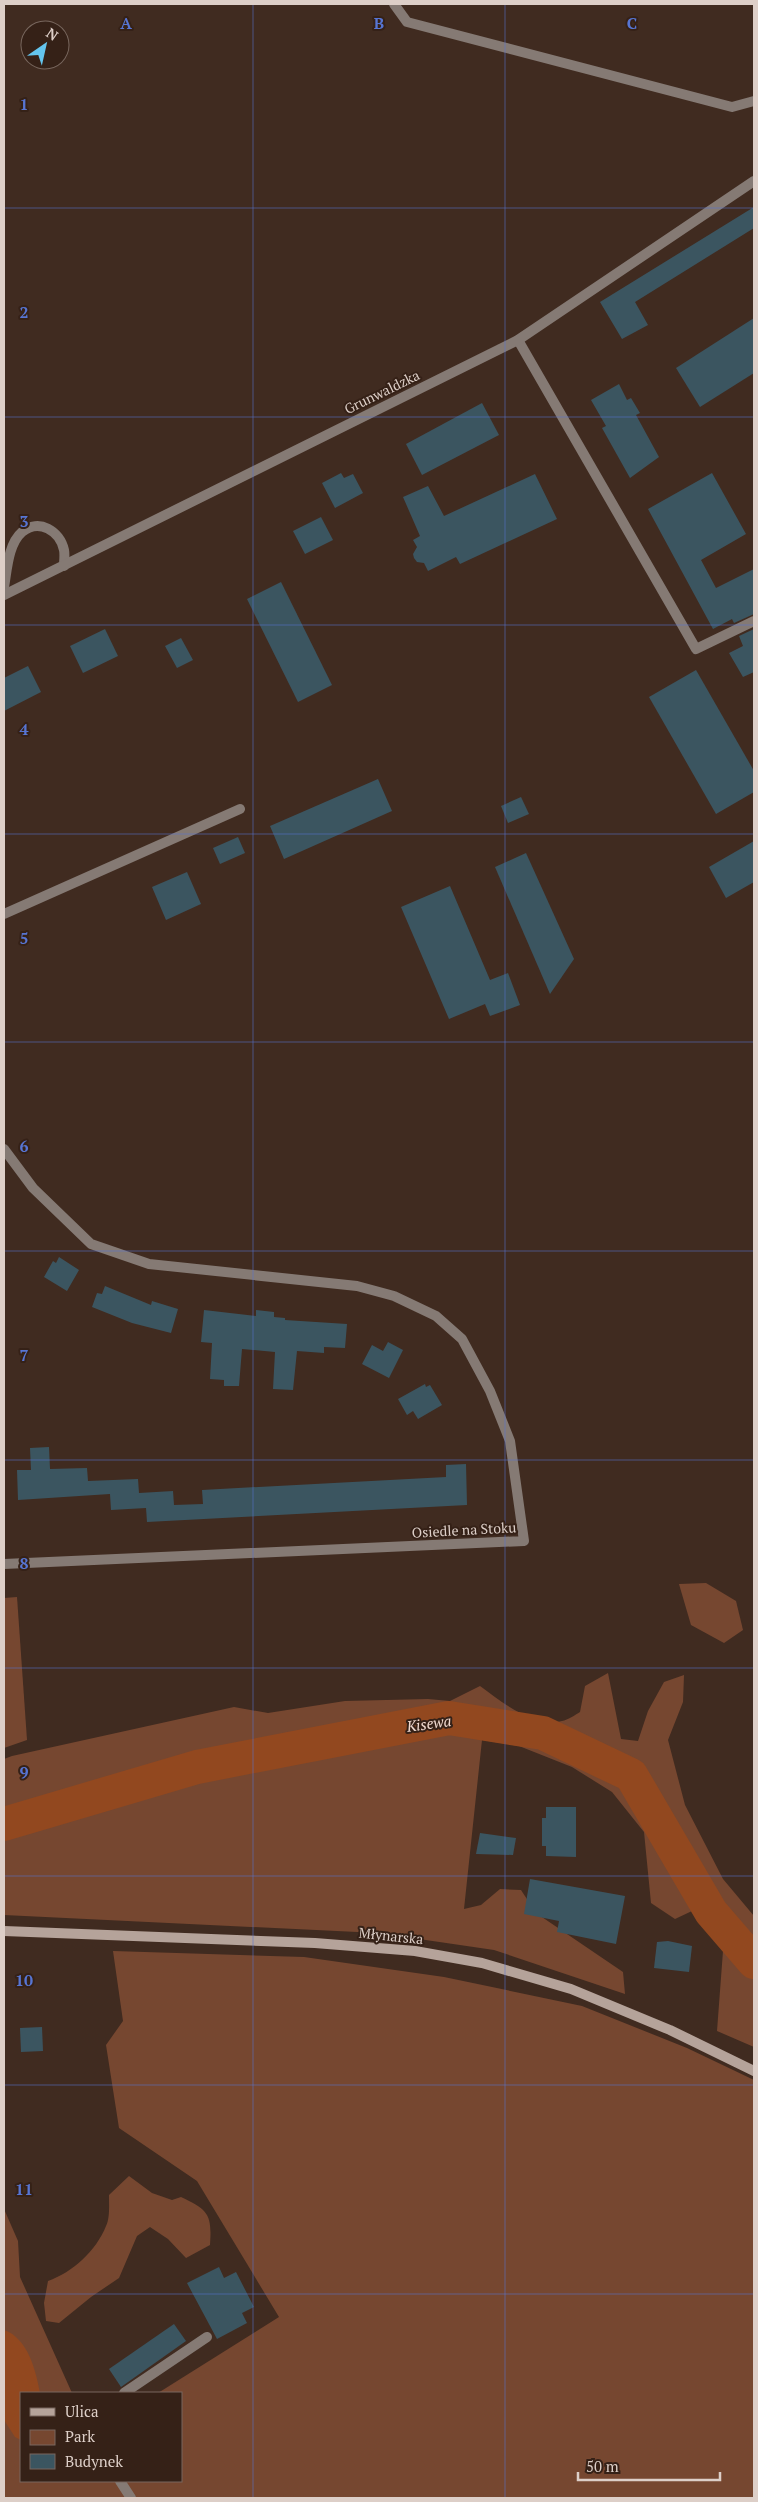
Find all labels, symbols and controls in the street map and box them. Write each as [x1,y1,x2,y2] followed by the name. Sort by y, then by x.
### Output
[120,12,132,34] text: A
[374,12,384,34] text: B
[627,12,637,34] text: C
[20,20,70,70] north arrow
[43,23,63,45] text: N
[19,93,29,115] text: 1
[19,301,29,323] text: 2
[341,365,423,418] street label: Grunwaldzka
[19,510,29,532] text: 3
[19,718,29,740] text: 4
[19,927,29,949] text: 5
[19,1135,29,1157] text: 6
[19,1344,29,1366] text: 7
[411,1517,517,1542] street label: Osiedle na Stoku
[19,1552,29,1574] text: 8
[404,1710,453,1736] water label: Kisewa
[19,1761,29,1783] text: 9
[358,1923,424,1948] street label: Młynarska
[15,1969,33,1991] text: 10
[15,2178,33,2200] text: 11
[20,2392,182,2482] legend
[65,2401,99,2421] text: Ulica
[65,2426,95,2446] text: Park
[578,2450,720,2482] scale bar
[65,2451,123,2471] text: Budynek
[586,2456,619,2476] text: 50 m

